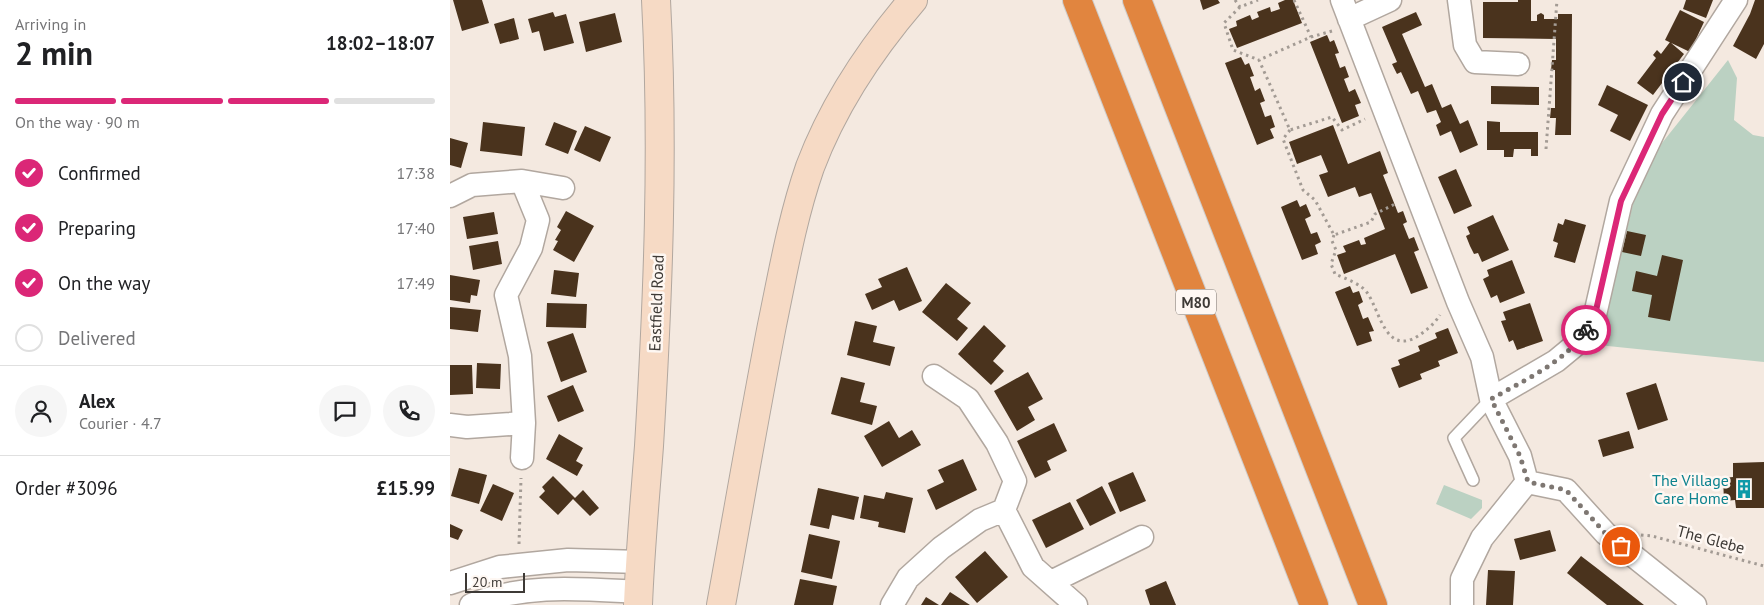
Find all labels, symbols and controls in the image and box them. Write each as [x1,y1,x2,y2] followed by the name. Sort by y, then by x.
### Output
[15,14,86,34] text: Arriving in
[326,31,435,55] text: 18:02–18:07
[15,32,93,74] text: 2 min
[1662,61,1704,103] pin
[1669,68,1697,96] icon: home
[15,112,140,132] text: On the way · 90 m
[15,159,43,187] icon: check
[58,161,141,185] text: Confirmed
[397,163,435,183] text: 17:38
[15,214,43,242] icon: check
[58,216,136,240] text: Preparing
[397,218,435,238] text: 17:40
[644,254,668,352] street label: Eastfield Road
[15,269,43,297] icon: check
[58,271,150,295] text: On the way
[397,273,435,293] text: 17:49
[1176,290,1216,314] road number: M80
[1561,305,1611,355] courier
[1572,316,1600,344] icon: bike
[58,326,136,350] text: Delivered
[15,385,67,437] button: person
[319,385,371,437] button: chat
[383,385,435,437] button: phone
[79,389,115,413] text: Alex
[79,413,162,433] text: Courier · 4.7
[1652,470,1729,508] place label: The Village Care Home
[15,476,118,500] text: Order #3096
[376,476,435,500] text: £15.99
[1733,478,1755,500] building icon: The Village Care Home
[1675,520,1747,558] street label: The Glebe
[1600,525,1642,567] pin
[1607,532,1635,560] icon: bag
[465,570,525,593] scale bar
[472,573,502,591] text: 20 m

